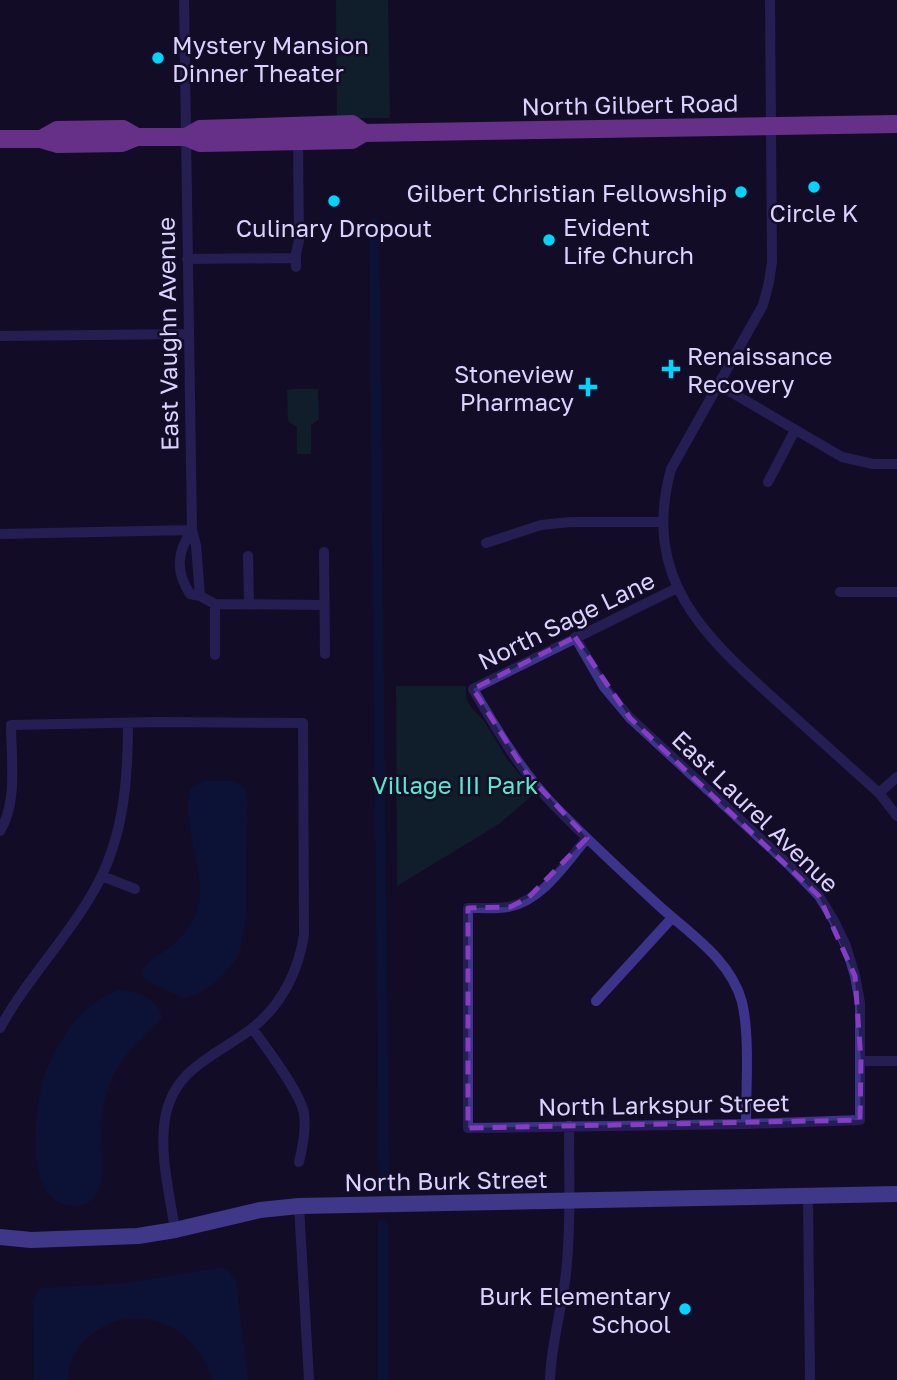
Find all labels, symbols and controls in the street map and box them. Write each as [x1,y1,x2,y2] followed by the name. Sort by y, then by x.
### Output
[172,30,369,87] place label: Mystery Mansion Dinner Theater
[150,50,166,66] marker: Mystery Mansion Dinner Theater
[521,88,739,120] street label: North Gilbert Road
[407,178,727,207] place label: Gilbert Christian Fellowship
[806,179,822,195] marker: Circle K
[733,184,749,200] marker: Gilbert Christian Fellowship
[326,193,342,209] marker: Culinary Dropout
[770,198,858,227] place label: Circle K
[563,212,694,269] place label: Evident Life Church
[236,213,432,242] place label: Culinary Dropout
[150,217,184,451] street label: East Vaughn Avenue
[541,232,557,248] marker: Evident Life Church
[687,341,833,398] place label: Renaissance Recovery
[454,359,574,416] place label: Stoneview Pharmacy
[661,359,681,379] marker: Renaissance Recovery
[580,379,596,395] marker: Stoneview Pharmacy
[473,565,659,675] street label: North Sage Lane
[667,724,845,898] street label: East Laurel Avenue
[372,770,538,799] park label: Village III Park
[538,1087,790,1121] street label: North Larkspur Street
[344,1164,548,1196] street label: North Burk Street
[479,1281,671,1338] place label: Burk Elementary School
[677,1301,693,1317] marker: Burk Elementary School

